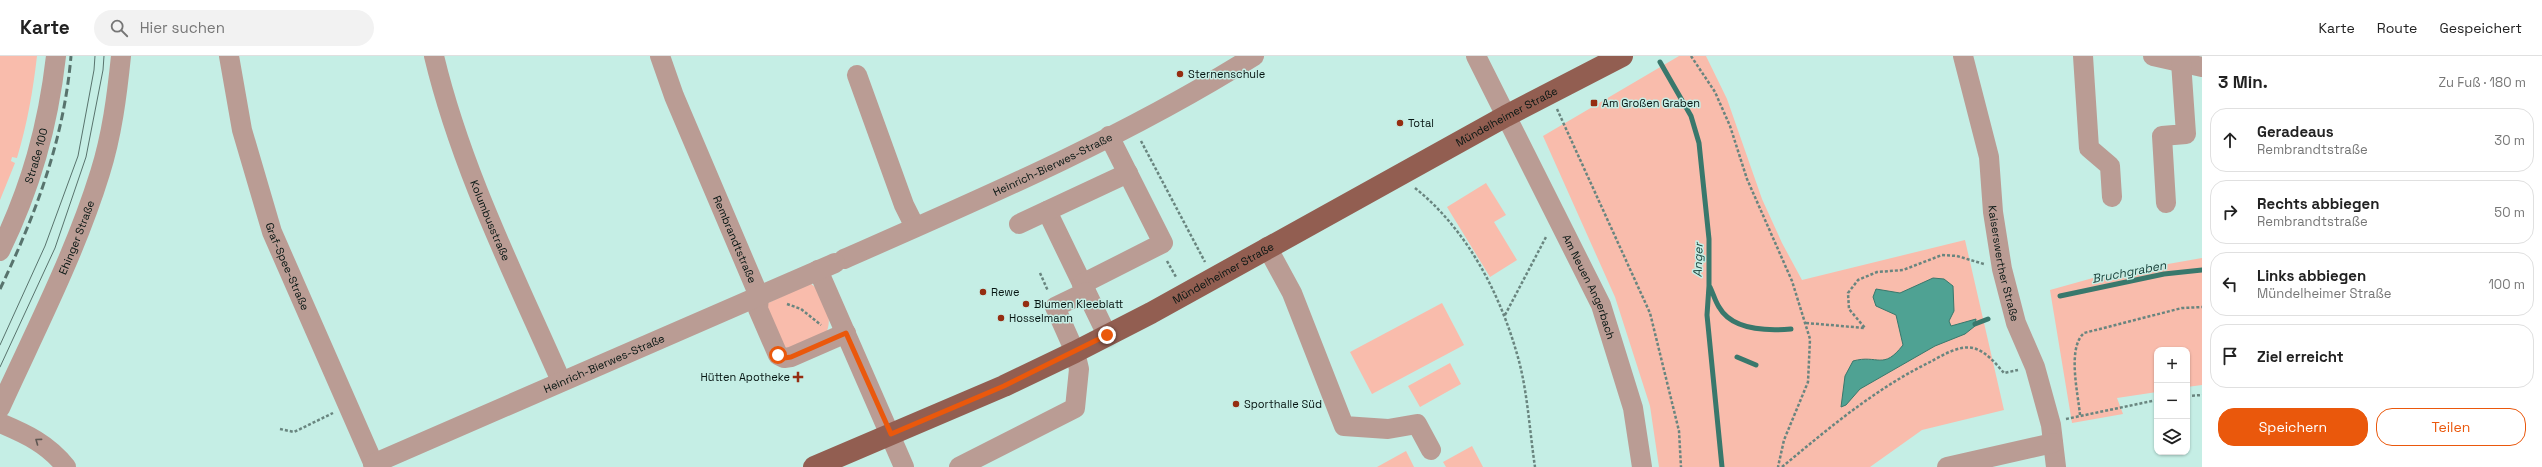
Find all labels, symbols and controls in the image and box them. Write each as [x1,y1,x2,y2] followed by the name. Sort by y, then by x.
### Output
[94,10,374,46] search box
[20,15,70,40] text: Karte
[108,17,130,39] icon: search
[140,18,225,37] text: Hier suchen
[2319,19,2355,37] text: Karte
[2377,19,2417,37] text: Route
[2439,19,2522,37] text: Gespeichert
[1188,67,1265,81] place label: Sternenschule
[1175,69,1185,79] marker: Sternenschule
[2218,71,2268,93] text: 3 Min.
[2439,74,2526,91] text: Zu Fuß · 180 m
[1453,83,1560,150] street label: Mündelheimer Straße
[1602,96,1700,110] place label: Am Großen Graben
[1589,98,1599,108] marker: Am Großen Graben
[1408,116,1434,130] place label: Total
[1395,118,1405,128] marker: Total
[2257,122,2334,141] text: Geradeaus
[21,127,51,185] street label: Straße 100
[2219,129,2241,151] icon: ahead
[991,130,1115,199] street label: Heinrich-Bierwes-Straße
[2494,132,2525,149] text: 30 m
[2257,141,2368,158] text: Rembrandtstraße
[467,178,513,263] street label: Kolumbusstraße
[710,193,760,285] street label: Rembrandtstraße
[2257,194,2379,213] text: Rechts abbiegen
[55,199,97,277] street label: Ehinger Straße
[2219,201,2241,223] icon: right
[2494,204,2525,221] text: 50 m
[1986,205,2022,323] street label: Kaiserswerther Straße
[2257,213,2368,230] text: Rembrandtstraße
[263,221,312,312] street label: Graf-Spee-Straße
[1560,232,1618,341] street label: Am Neuen Angerbach
[1170,239,1276,307] street label: Mündelheimer Straße
[1689,241,1707,277] water label: Anger
[2090,257,2168,287] water label: Bruchgraben
[2257,266,2366,285] text: Links abbiegen
[2219,273,2241,295] icon: left
[2488,276,2525,293] text: 100 m
[991,285,1020,299] place label: Rewe
[2257,285,2391,302] text: Mündelheimer Straße
[978,287,988,297] marker: Rewe
[1034,297,1124,311] place label: Blumen Kleeblatt
[1021,299,1031,309] marker: Blumen Kleeblatt
[1009,311,1073,325] place label: Hosselmann
[996,313,1006,323] marker: Hosselmann
[1098,326,1116,344] route end
[541,331,667,396] street label: Heinrich-Bierwes-Straße
[2219,345,2241,367] icon: arrive
[769,346,787,364] route start
[2154,347,2190,455] map controls
[2154,347,2190,383] button: +
[2257,347,2344,366] text: Ziel erreicht
[700,370,790,384] place label: Hütten Apotheke
[793,372,803,382] marker: Hütten Apotheke
[2154,383,2190,419] button: −
[1244,397,1322,411] place label: Sporthalle Süd
[1231,399,1241,409] marker: Sporthalle Süd
[2218,408,2368,446] button: Speichern
[2376,408,2526,446] button: Teilen
[2154,419,2190,455] button: layers
[35,439,42,446] one-way arrow

